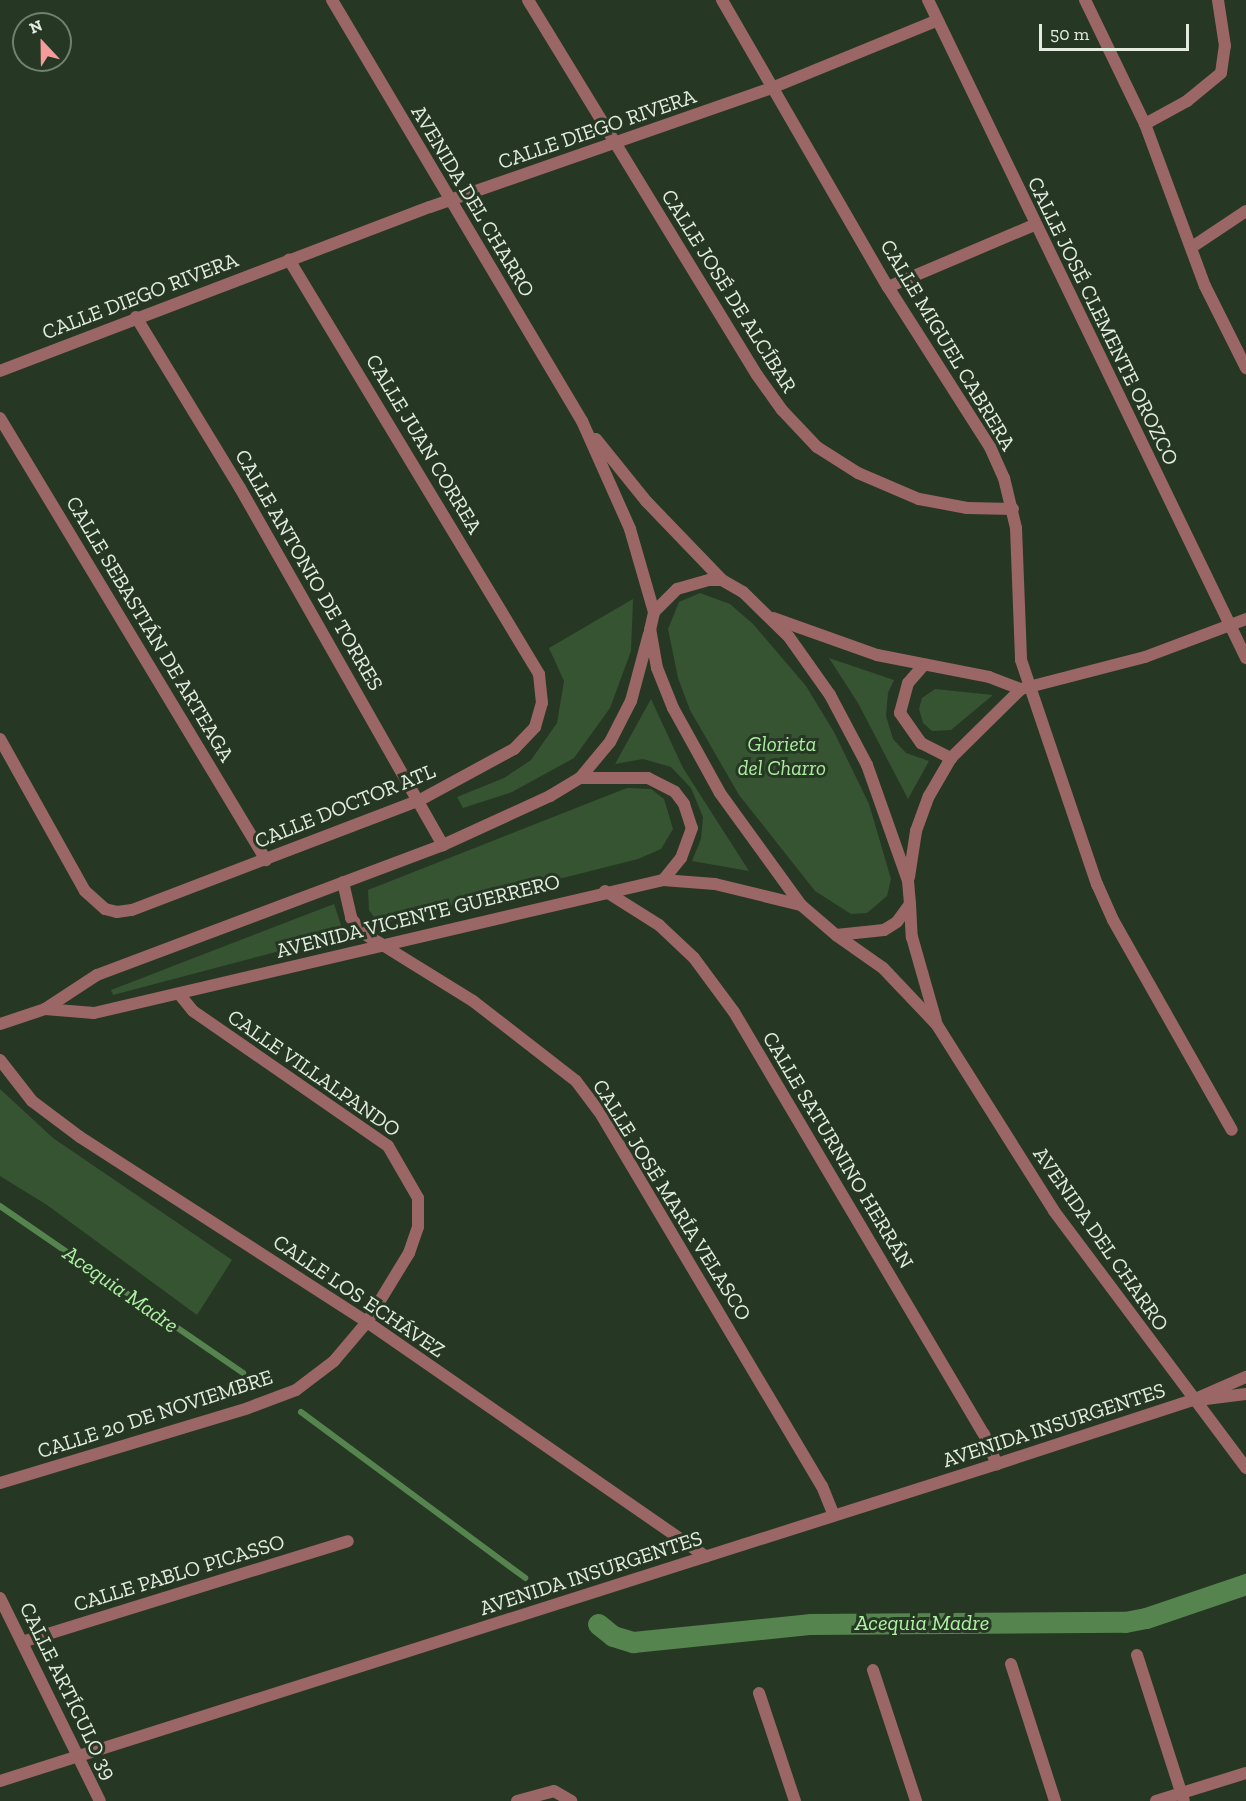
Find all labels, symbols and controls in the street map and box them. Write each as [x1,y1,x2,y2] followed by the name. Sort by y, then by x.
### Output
[12,12,72,72] north arrow
[1042,12,1192,50] scale bar
[27,16,45,38] text: N
[1050,23,1089,45] text: 50 m
[495,83,699,175] street label: CALLE DIEGO RIVERA
[406,100,540,302] street label: AVENIDA DEL CHARRO
[1022,173,1184,469] street label: CALLE JOSÉ CLEMENTE OROZCO
[656,184,802,398] street label: CALLE JOSÉ DE ALCÍBAR
[875,235,1021,455] street label: CALLE MIGUEL CABRERA
[39,247,241,345] street label: CALLE DIEGO RIVERA
[360,350,488,538] street label: CALLE JUAN CORREA
[229,444,389,696] street label: CALLE ANTONIO DE TORRES
[60,491,240,767] street label: CALLE SEBASTIÁN DE ARTEAGA
[738,731,826,781] park label: Glorieta del Charro
[251,758,439,854] street label: CALLE DOCTOR ATL
[273,868,563,964] street label: AVENIDA VICENTE GUERRERO
[223,1004,405,1142] street label: CALLE VILLALPANDO
[757,1027,919,1273] street label: CALLE SATURNINO HERRÁN
[587,1074,757,1326] street label: CALLE JOSÉ MARÍA VELASCO
[1028,1142,1174,1336] street label: AVENIDA DEL CHARRO
[268,1229,450,1363] street label: CALLE LOS ECHÁVEZ
[58,1240,184,1338] water label: Acequia Madre
[34,1364,276,1464] street label: CALLE 20 DE NOVIEMBRE
[939,1377,1169,1473] street label: AVENIDA INSURGENTES
[476,1525,706,1621] street label: AVENIDA INSURGENTES
[70,1529,288,1617] street label: CALLE PABLO PICASSO
[14,1598,122,1784] street label: CALLE ARTÍCULO 39
[855,1610,989,1636] water label: Acequia Madre

